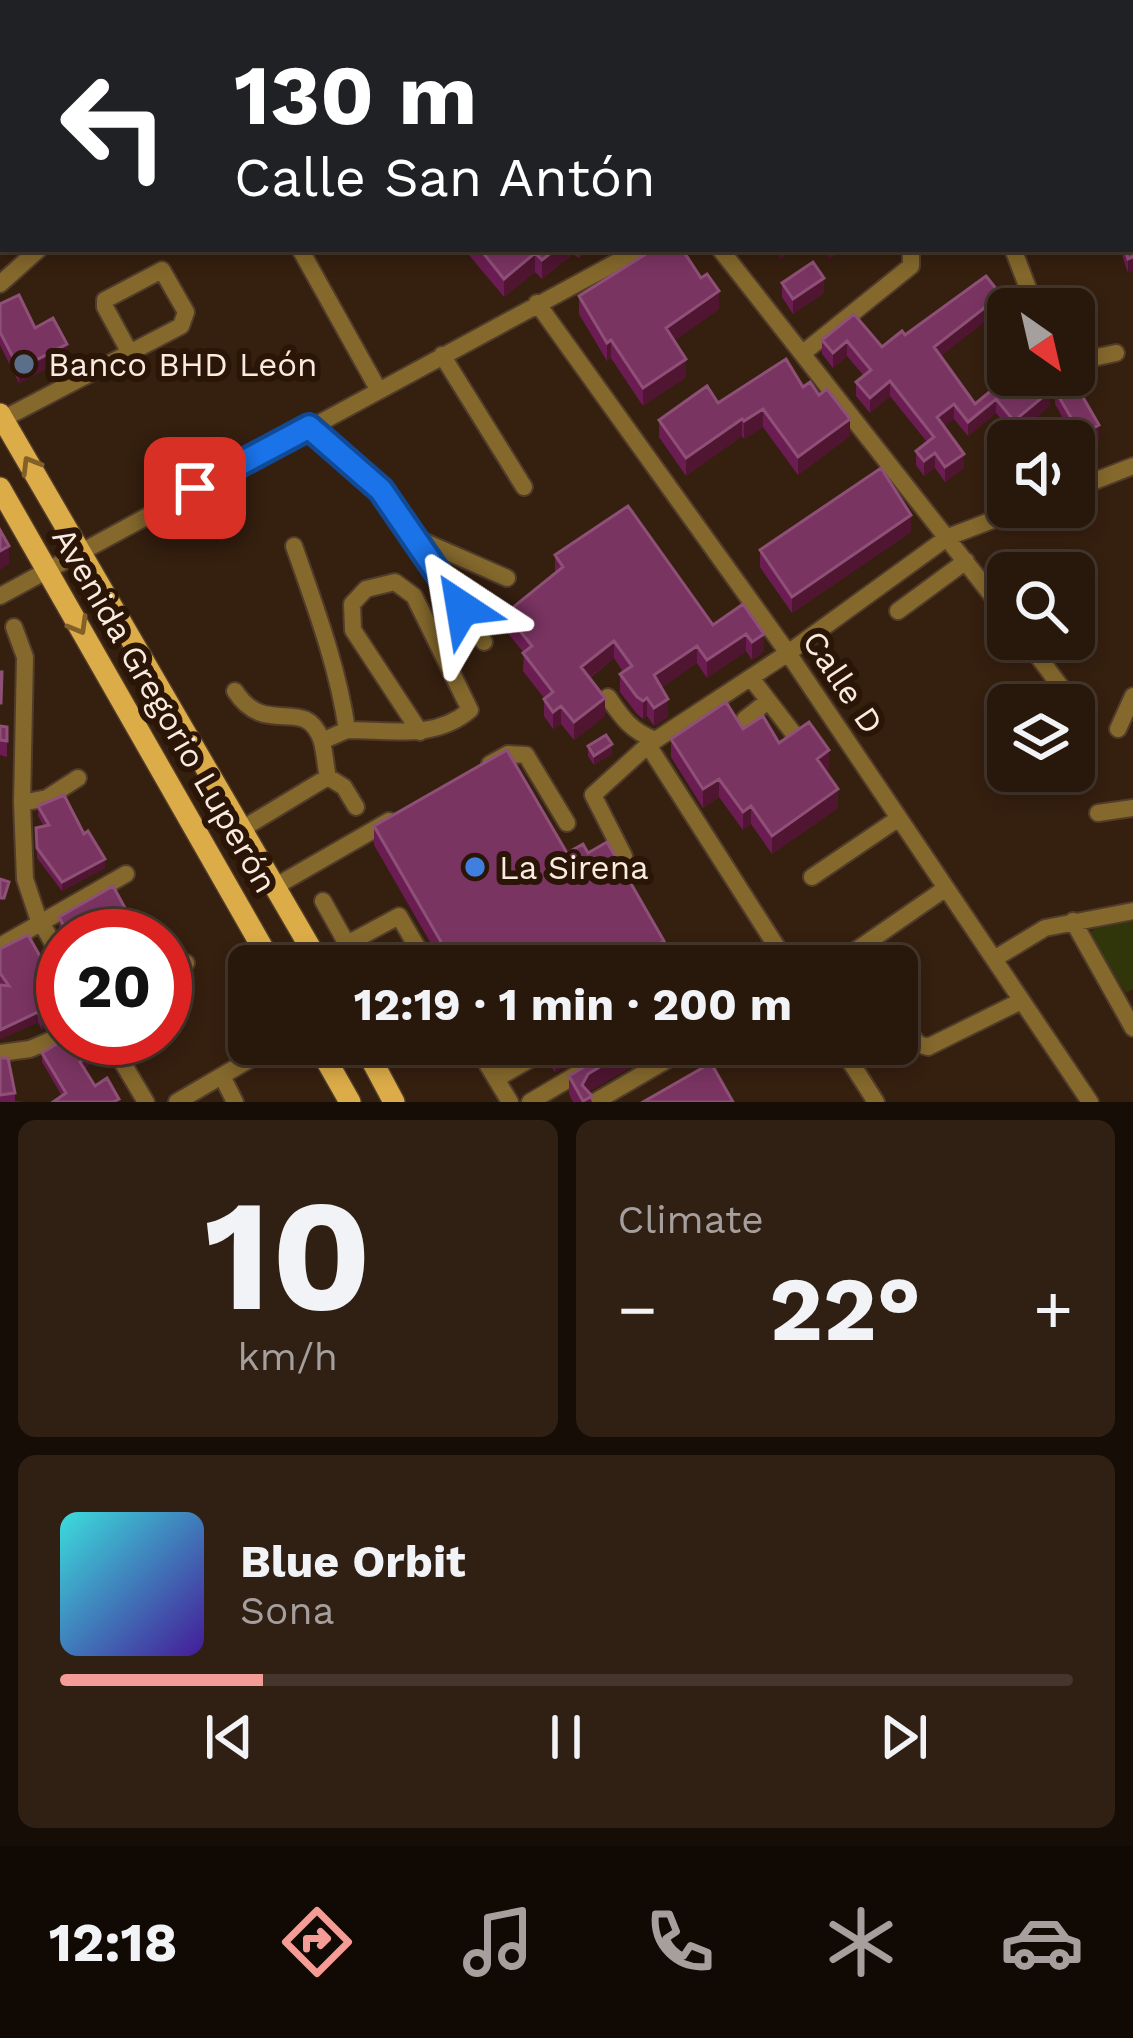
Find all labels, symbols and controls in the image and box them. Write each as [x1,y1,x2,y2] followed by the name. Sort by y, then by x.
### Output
[234,46,477,144] text: 130 m
[36,48,192,204] icon: left
[234,146,656,209] text: Calle San Antón
[987,288,1095,396] north arrow
[987,288,1095,792] map controls
[48,345,318,384] place label: Banco BHD León
[11,351,37,377] marker: Banco BHD León
[987,420,1095,528] button: sound
[144,437,246,539] pin
[162,455,228,521] icon: arrive
[22,456,45,478] one-way arrow
[44,521,286,899] street label: Avenida Gregorio Luperón
[399,545,525,671] position arrow
[987,552,1095,660] button: search
[65,613,88,634] one-way arrow
[795,623,891,741] street label: Calle D
[987,684,1095,792] button: layers
[499,848,649,887] place label: La Sirena
[462,854,488,880] marker: La Sirena
[36,909,192,1065] speed limit sign: 20
[354,978,792,1031] text: 12:19 · 1 min · 200 m
[204,1164,372,1347] text: 10
[618,1197,764,1242] text: Climate
[769,1256,921,1362] text: 22°
[618,1271,657,1348] text: −
[1033,1271,1073,1348] text: +
[238,1334,338,1379] text: km/h
[240,1535,466,1588] text: Blue Orbit
[240,1588,335,1633] text: Sona
[196,1704,262,1770] icon: previous
[533,1704,599,1770] icon: pause
[871,1704,937,1770] icon: next
[275,1900,359,1984] icon: directions
[456,1900,540,1984] icon: music
[638,1900,722,1984] icon: phone
[819,1900,903,1984] icon: climate
[1000,1900,1084,1984] icon: car
[49,1911,178,1974] text: 12:18

